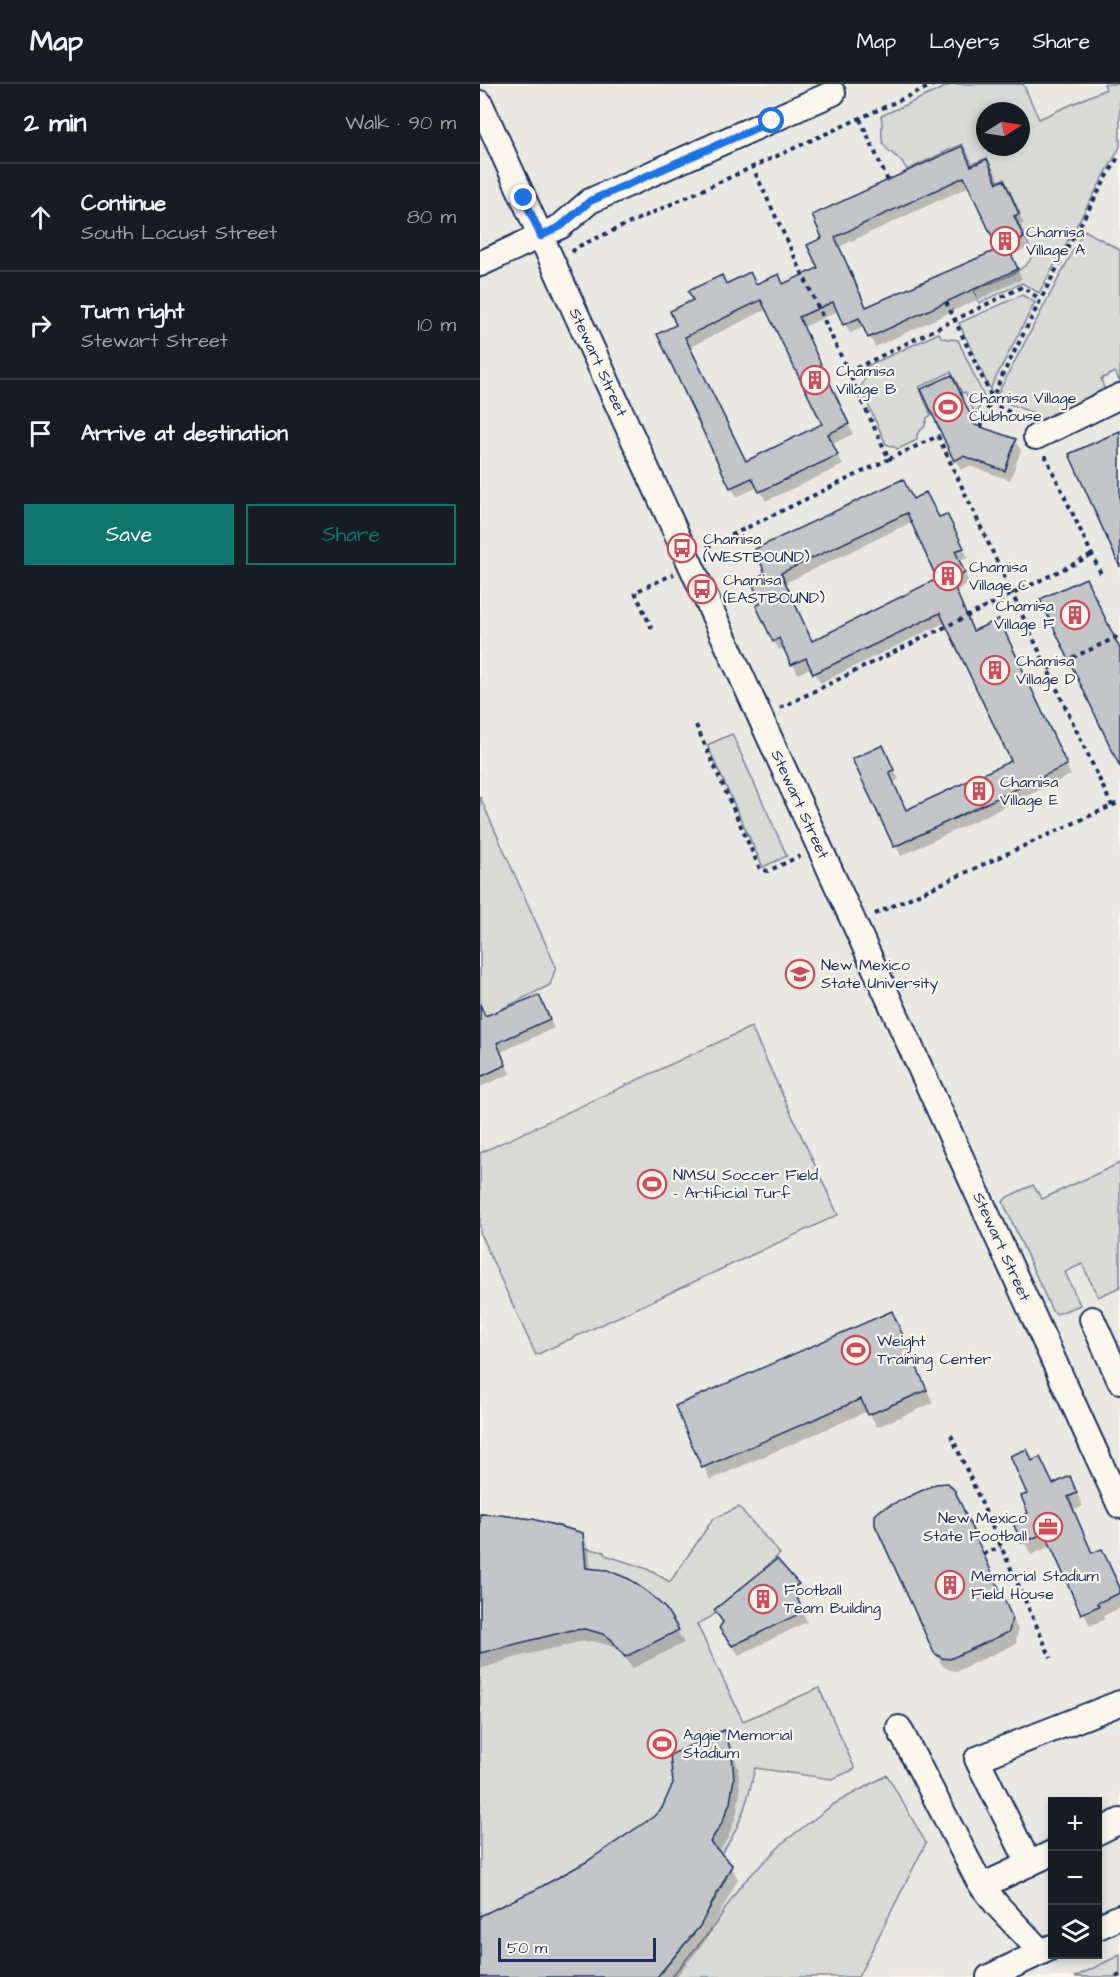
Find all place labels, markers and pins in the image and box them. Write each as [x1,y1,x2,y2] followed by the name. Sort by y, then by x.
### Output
[1026,221,1085,262] place label: Chamisa Village A
[989,225,1021,257] building icon: Chamisa Village A
[836,360,897,401] place label: Chamisa Village B
[799,364,831,396] building icon: Chamisa Village B
[969,387,1077,427] place label: Chamisa Village Clubhouse
[932,391,964,423] sports icon: Chamisa Village Clubhouse
[703,528,810,568] place label: Chamisa (WESTBOUND)
[666,532,698,564] bus stop icon: Chamisa (WESTBOUND)
[969,556,1029,597] place label: Chamisa Village C
[932,560,964,592] building icon: Chamisa Village C
[723,569,825,609] place label: Chamisa (EASTBOUND)
[686,573,718,605] bus stop icon: Chamisa (EASTBOUND)
[994,595,1054,636] place label: Chamisa Village F
[1059,599,1091,631] building icon: Chamisa Village F
[1016,650,1075,691] place label: Chamisa Village D
[979,654,1011,686] building icon: Chamisa Village D
[1000,771,1059,812] place label: Chamisa Village E
[963,775,995,807] building icon: Chamisa Village E
[821,954,939,995] place label: New Mexico State University
[784,958,816,990] school or university icon: New Mexico State University
[673,1164,818,1204] place label: NMSU Soccer Field - Artificial Turf
[636,1168,668,1200] sports icon: NMSU Soccer Field - Artificial Turf
[877,1330,992,1371] place label: Weight Training Center
[840,1334,872,1366] sports icon: Weight Training Center
[923,1507,1027,1547] place label: New Mexico State Football
[1032,1511,1064,1543] office icon: New Mexico State Football
[971,1565,1099,1605] place label: Memorial Stadium Field House
[934,1569,966,1601] building icon: Memorial Stadium Field House
[784,1579,881,1620] place label: Football Team Building
[747,1583,779,1615] building icon: Football Team Building
[683,1724,792,1764] place label: Aggie Memorial Stadium
[646,1728,678,1760] sports icon: Aggie Memorial Stadium

